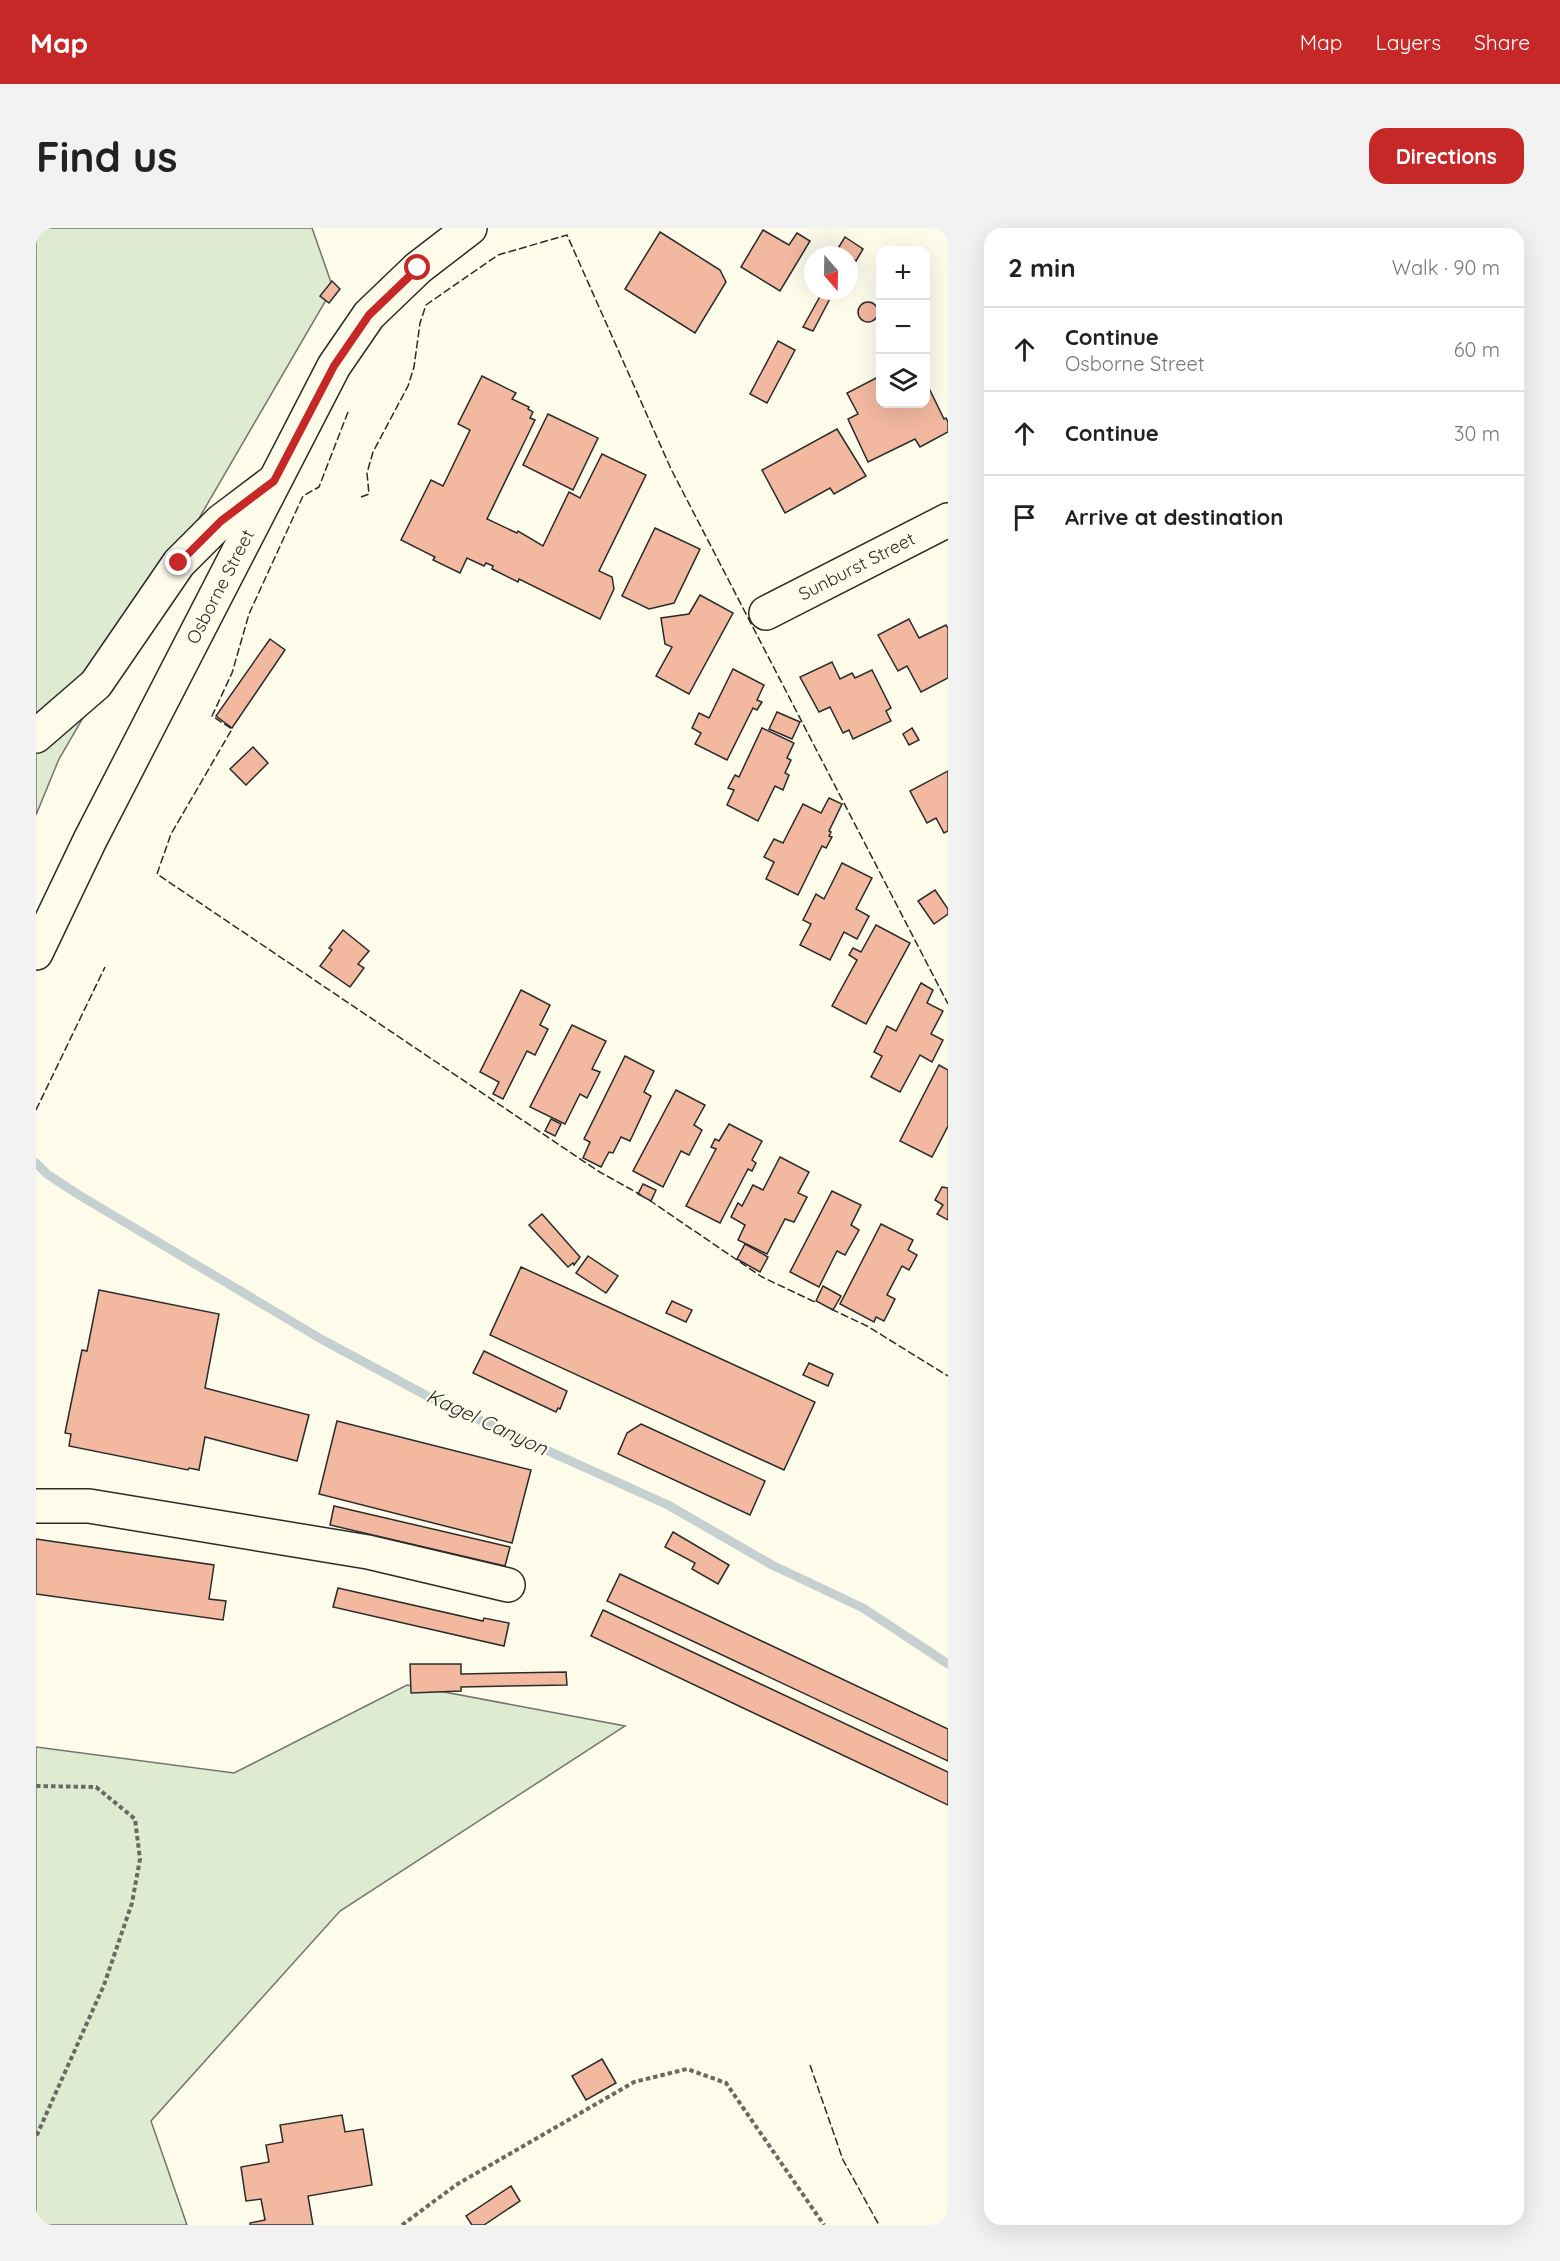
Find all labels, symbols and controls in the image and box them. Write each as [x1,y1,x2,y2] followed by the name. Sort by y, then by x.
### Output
[30,25,88,60] text: Map
[1300,29,1343,55] text: Map
[1376,29,1441,55] text: Layers
[1474,29,1530,55] text: Share
[1369,128,1524,184] button: Directions
[36,130,178,183] text: Find us
[804,246,858,300] north arrow
[876,246,930,408] map controls
[876,246,930,300] button: +
[1008,251,1076,284] text: 2 min
[404,254,430,280] route start
[1392,255,1500,280] text: Walk · 90 m
[876,300,930,354] button: −
[1065,323,1159,351] text: Continue
[1008,333,1041,366] icon: ahead
[1454,337,1500,362] text: 60 m
[1065,351,1205,376] text: Osborne Street
[876,354,930,408] button: layers
[1008,417,1041,450] icon: ahead
[1065,419,1159,447] text: Continue
[1454,421,1500,446] text: 30 m
[1008,501,1041,534] icon: arrive
[1065,503,1283,531] text: Arrive at destination
[181,525,259,648] street label: Osborne Street
[795,527,919,605] street label: Sunburst Street
[165,549,191,575] route end
[423,1383,552,1461] water label: Kagel Canyon

